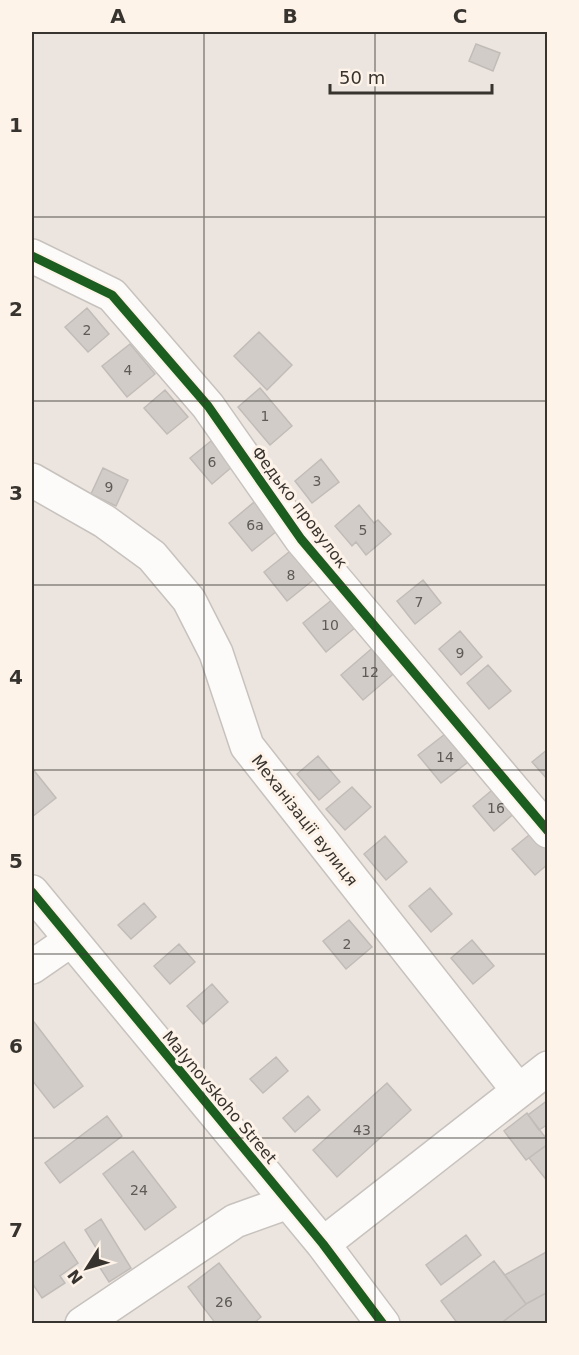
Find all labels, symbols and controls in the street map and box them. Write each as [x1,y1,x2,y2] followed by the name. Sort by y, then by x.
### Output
[110,4,126,28] text: A
[282,4,298,28] text: B
[453,4,467,28] text: C
[330,57,492,95] scale bar
[339,67,385,88] text: 50 m
[9,113,23,137] text: 1
[9,297,23,321] text: 2
[83,322,91,338] house number: 2
[124,362,133,378] house number: 4
[261,408,269,424] house number: 1
[248,443,352,572] street label: Федько провулок
[208,454,217,470] house number: 6
[313,473,321,489] house number: 3
[105,479,113,495] house number: 9
[9,481,23,505] text: 3
[246,517,264,533] house number: 6а
[359,522,367,538] house number: 5
[287,567,295,583] house number: 8
[415,594,423,610] house number: 7
[321,617,339,633] house number: 10
[456,645,464,661] house number: 9
[361,664,379,680] house number: 12
[9,665,23,689] text: 4
[436,749,454,765] house number: 14
[248,751,362,890] street label: Механізації вулиця
[487,800,505,816] house number: 16
[9,849,23,873] text: 5
[343,936,351,952] house number: 2
[159,1027,281,1168] street label: Malynovskoho Street
[9,1034,23,1058] text: 6
[353,1122,371,1138] house number: 43
[130,1182,148,1198] house number: 24
[9,1218,23,1242] text: 7
[57,1238,117,1298] north arrow
[64,1266,87,1288] text: N
[215,1294,233,1310] house number: 26

